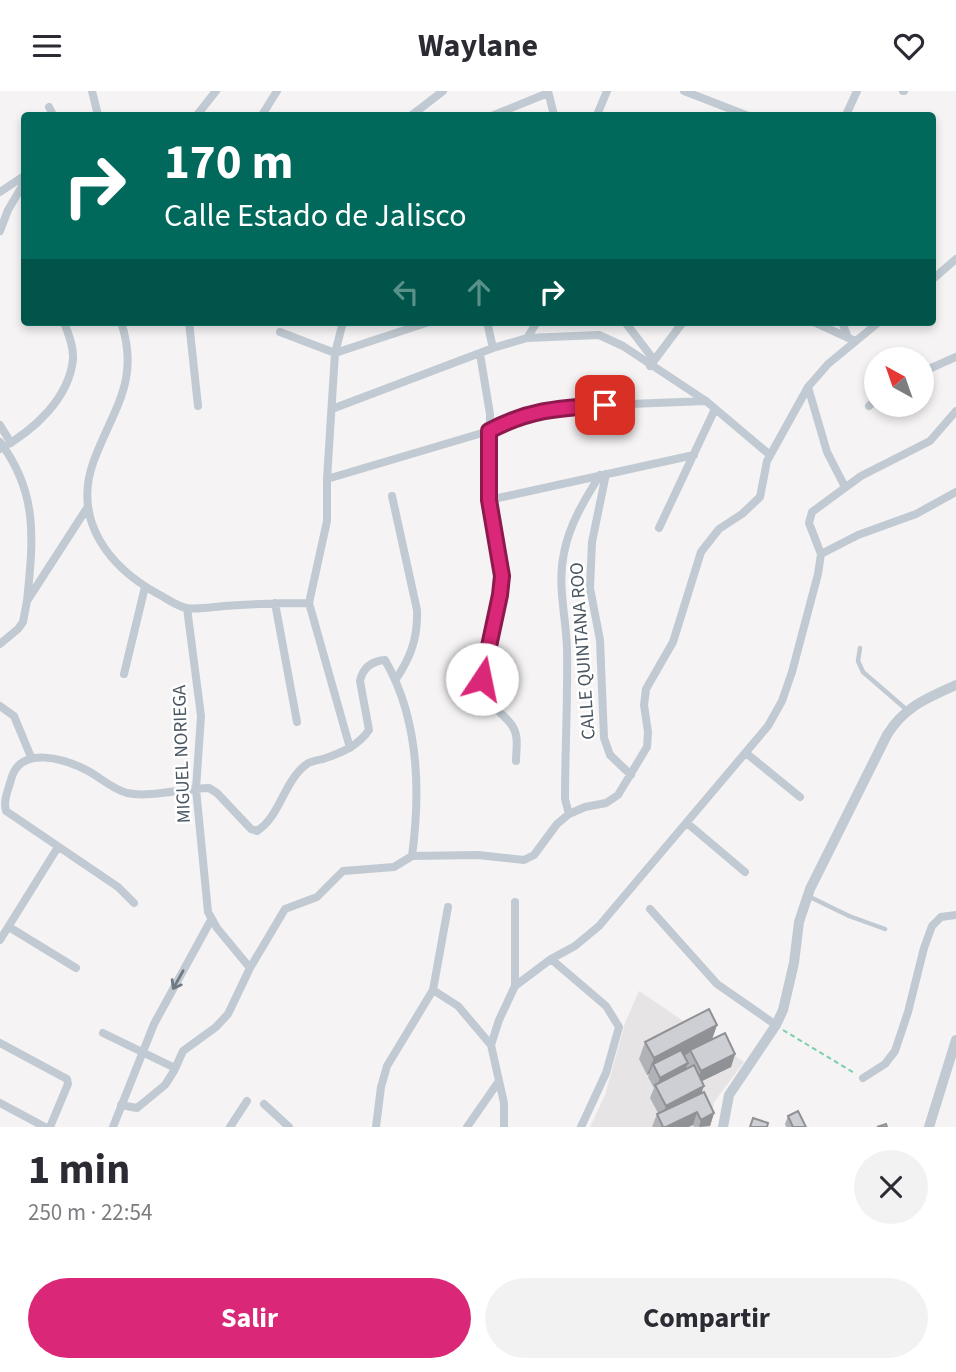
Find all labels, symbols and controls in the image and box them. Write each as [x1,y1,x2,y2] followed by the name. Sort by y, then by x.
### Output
[418,23,538,69] text: Waylane
[28,27,66,65] icon: menu
[890,27,928,65] icon: heart
[164,128,293,198] text: 170 m
[49,140,140,231] icon: right
[164,193,467,239] text: Calle Estado de Jalisco
[387,273,425,311] icon: left
[460,273,498,311] icon: ahead
[533,273,571,311] icon: right
[864,347,934,417] north arrow
[864,347,934,417] map controls
[575,375,635,435] pin
[586,386,624,424] icon: arrive
[563,561,603,741] street label: CALLE QUINTANA ROO
[445,642,519,716] position arrow
[166,684,198,824] street label: MIGUEL NORIEGA
[171,969,185,989] one-way arrow
[28,1140,130,1200] text: 1 min
[854,1150,928,1224] button: close
[28,1196,152,1229] text: 250 m · 22:54
[28,1278,471,1358] button: Salir
[485,1278,928,1358] button: Compartir

